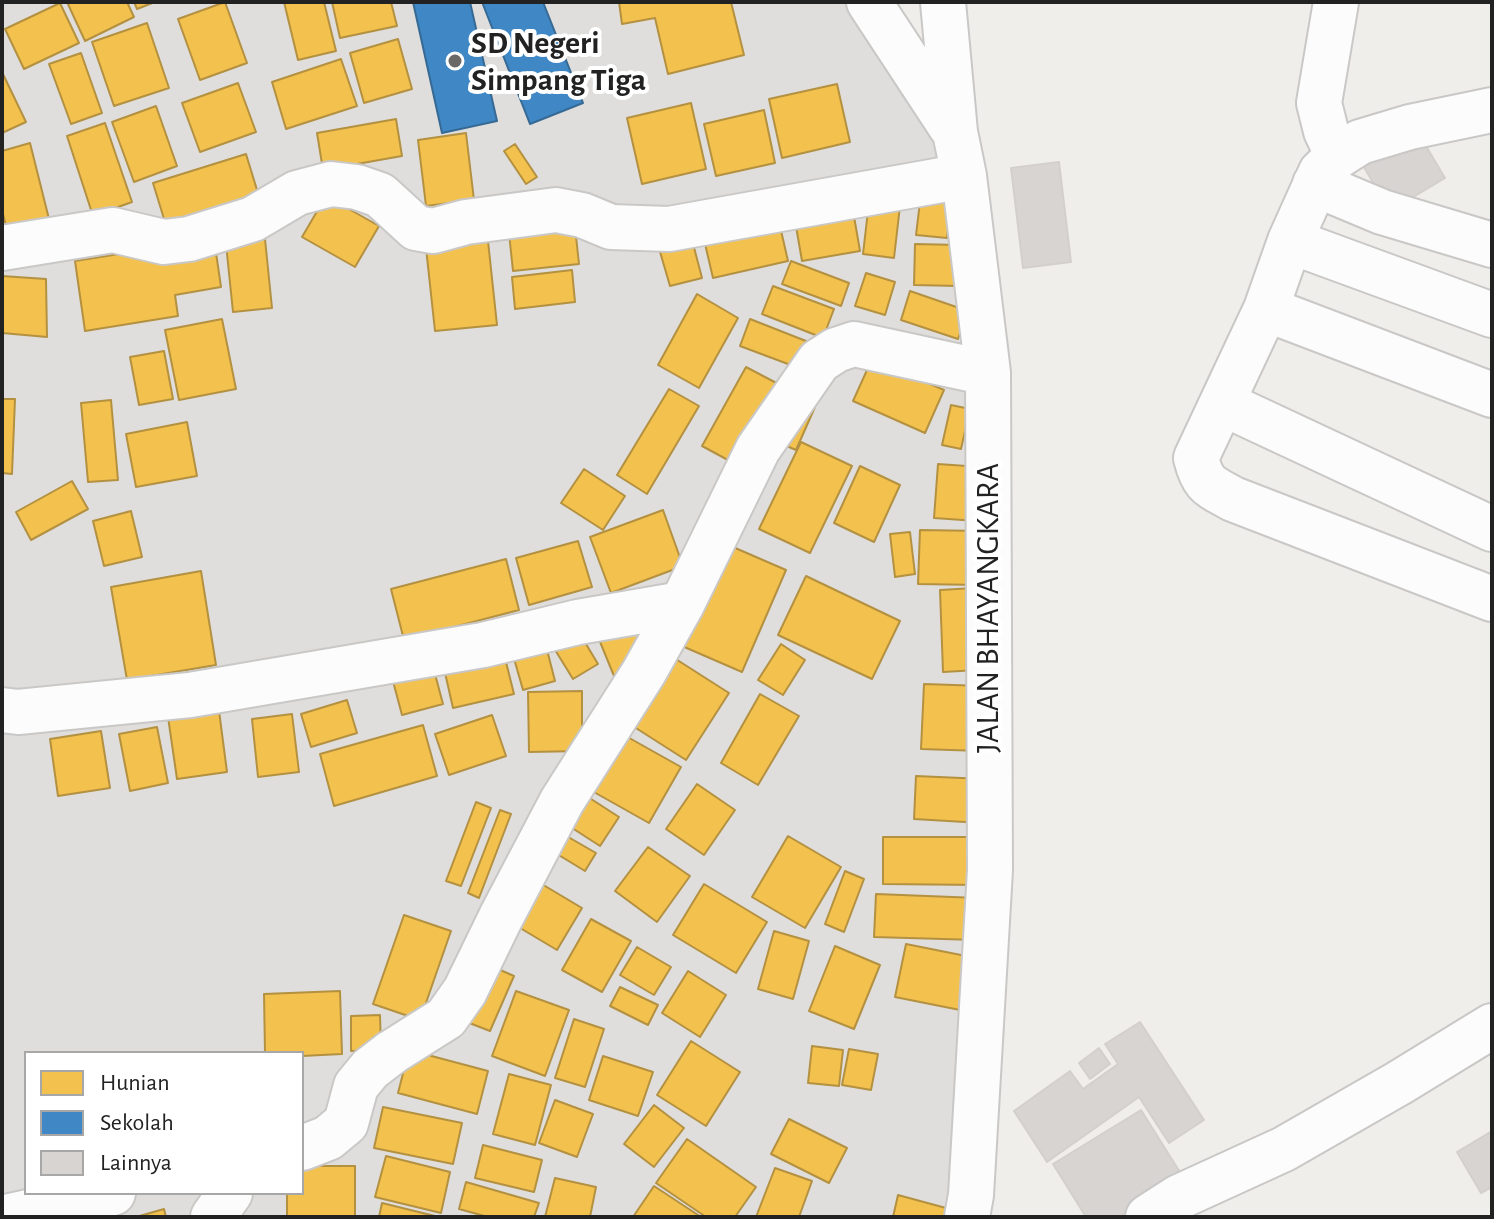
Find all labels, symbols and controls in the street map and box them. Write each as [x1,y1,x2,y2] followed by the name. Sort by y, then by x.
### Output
[471,24,646,99] place label: SD Negeri Simpang Tiga
[446,52,464,70] marker: SD Negeri Simpang Tiga
[969,463,1007,753] street label: JALAN BHAYANGKARA
[24,1051,304,1195] legend
[100,1071,170,1095] text: Hunian
[100,1111,174,1135] text: Sekolah
[100,1151,172,1175] text: Lainnya

